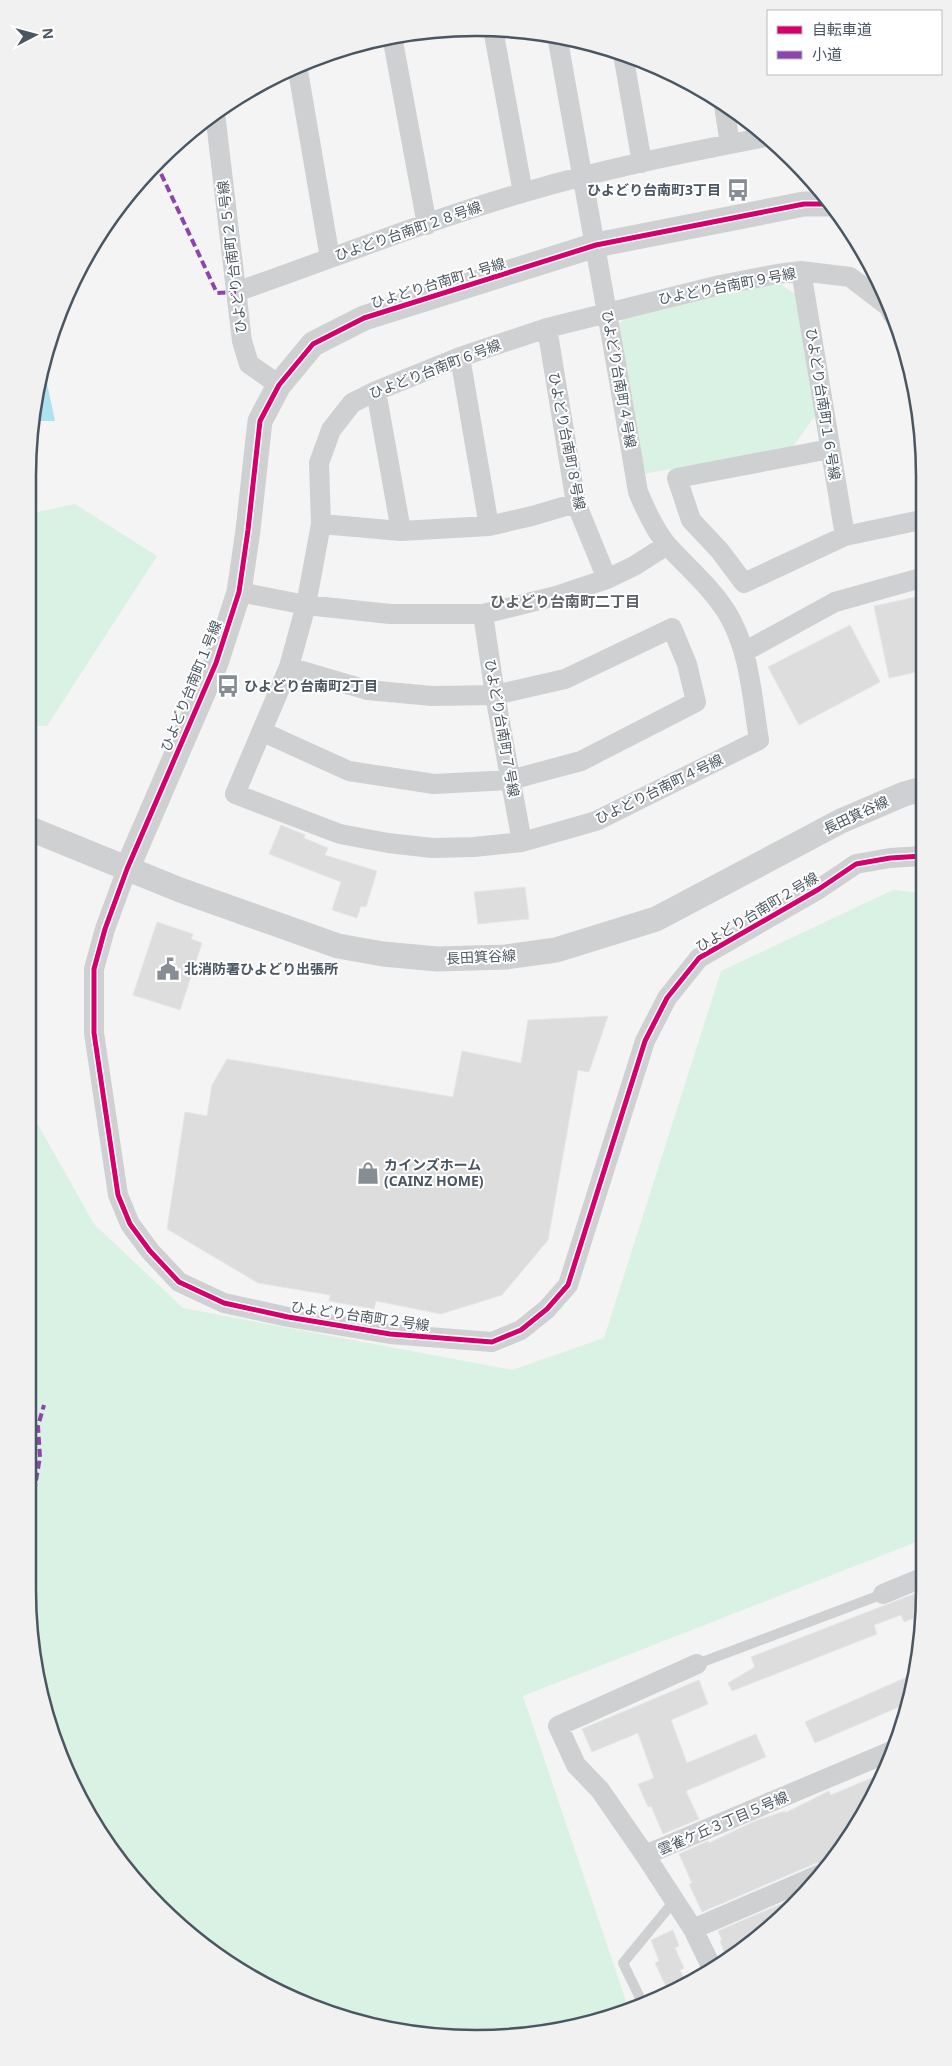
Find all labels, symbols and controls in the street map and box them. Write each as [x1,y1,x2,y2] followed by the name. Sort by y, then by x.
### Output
[10,10,60,60] north arrow
[767,10,942,75] legend
[812,19,872,39] text: 自転車道
[38,27,58,40] text: N
[812,44,842,64] text: 小道
[725,177,751,203] bus stop icon: ひよどり台南町3丁目
[213,179,250,335] street label: ひよどり台南町２５号線
[587,180,721,199] place label: ひよどり台南町3丁目
[332,196,484,265] street label: ひよどり台南町２８号線
[368,253,508,312] street label: ひよどり台南町１号線
[656,263,797,308] street label: ひよどり台南町９号線
[598,308,641,449] street label: ひよどり台南町４号線
[802,326,845,481] street label: ひよどり台南町１６号線
[366,335,504,402] street label: ひよどり台南町６号線
[545,370,590,511] street label: ひよどり台南町８号線
[490,591,640,611] district label: ひよどり台南町二丁目
[156,617,226,754] street label: ひよどり台南町１号線
[481,657,524,798] street label: ひよどり台南町７号線
[215,673,241,699] bus stop icon: ひよどり台南町2丁目
[244,676,378,695] place label: ひよどり台南町2丁目
[592,749,726,828] street label: ひよどり台南町４号線
[820,791,892,838] street label: 長田箕谷線
[692,867,822,956] street label: ひよどり台南町２号線
[446,945,516,968] street label: 長田箕谷線
[155,956,181,982] public building icon: 北消防署ひよどり出張所
[184,959,338,978] place label: 北消防署ひよどり出張所
[384,1155,484,1190] place label: カインズホーム (CAINZ HOME)
[355,1160,381,1186] shop icon: カインズホーム (CAINZ HOME)
[289,1296,431,1335] street label: ひよどり台南町２号線
[655,1786,791,1859] street label: 雲雀ケ丘３丁目５号線

